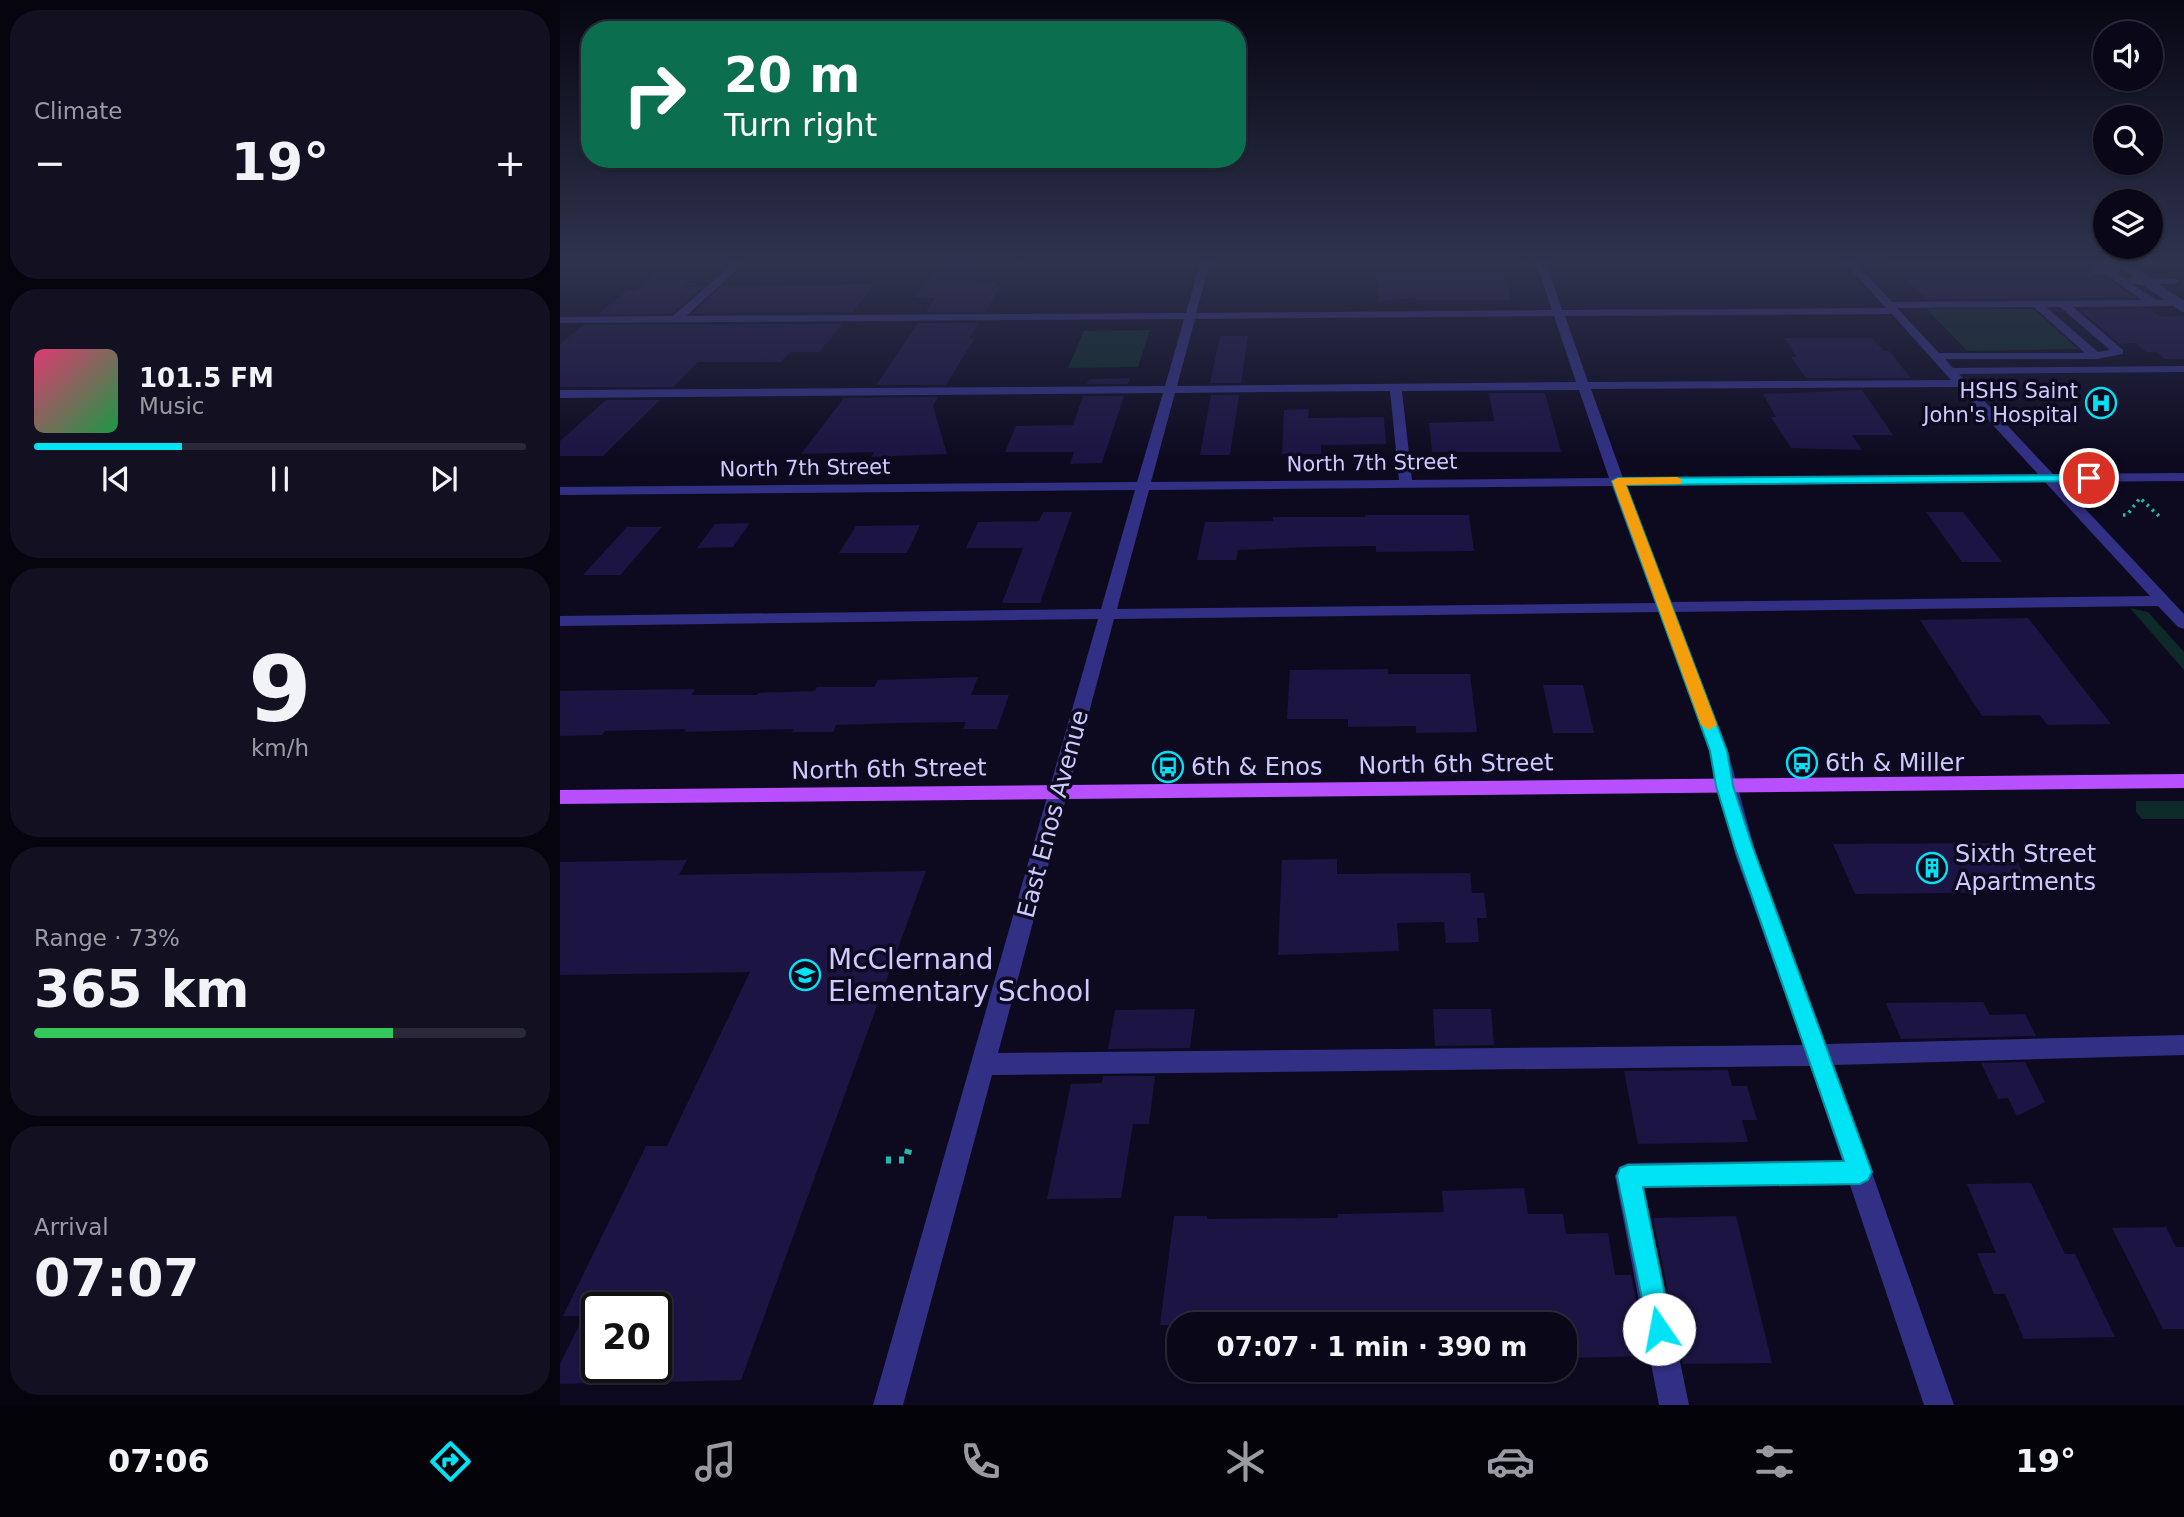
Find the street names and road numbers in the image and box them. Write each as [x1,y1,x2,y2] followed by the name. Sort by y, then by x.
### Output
[1286,450,1458,476] street label: North 7th Street
[719,455,891,481] street label: North 7th Street
[1012,707,1094,921] street label: East Enos Avenue
[1358,748,1554,780] street label: North 6th Street
[791,753,987,785] street label: North 6th Street

